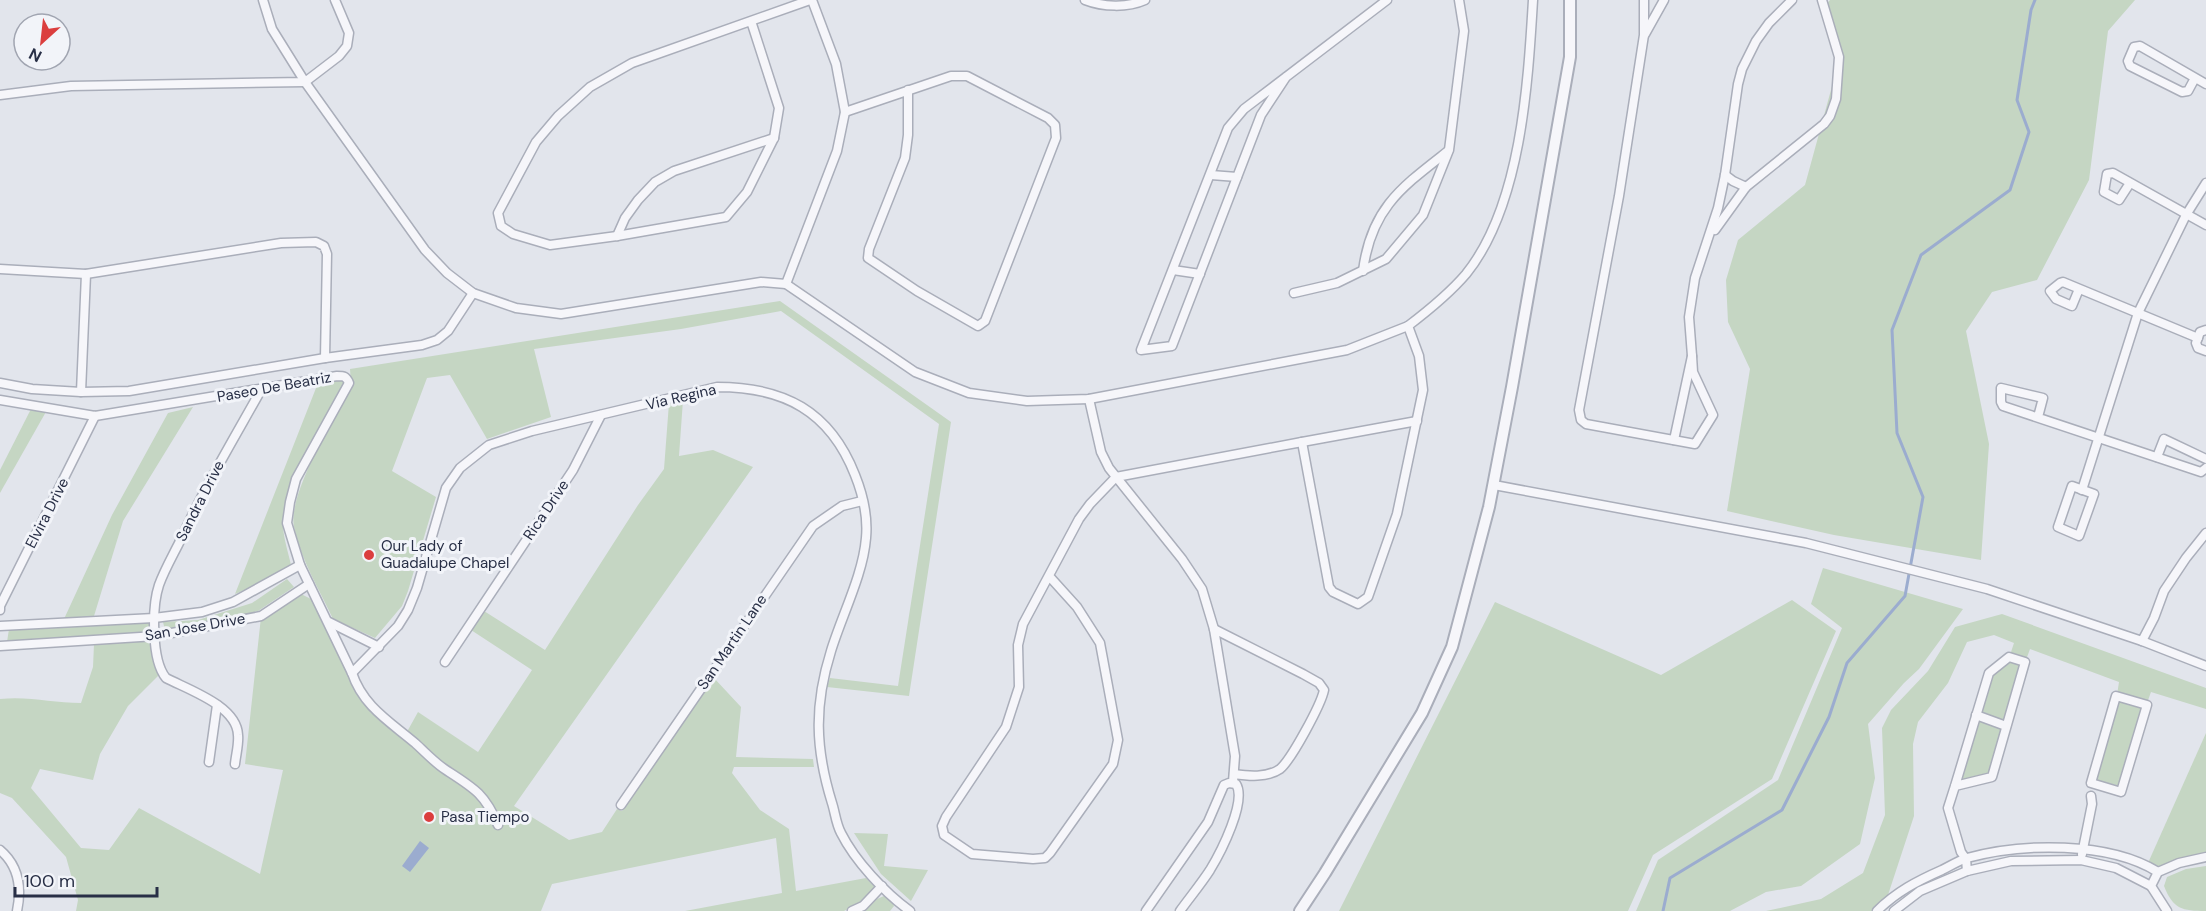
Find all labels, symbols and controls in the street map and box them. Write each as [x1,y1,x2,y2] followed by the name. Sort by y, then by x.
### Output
[12,12,72,72] north arrow
[25,43,45,67] text: N
[215,367,333,407] street label: Paseo De Beatriz
[644,379,718,415] street label: Via Regina
[171,457,229,545] street label: Sandra Drive
[21,474,73,552] street label: Elvira Drive
[518,476,574,544] street label: Rica Drive
[381,536,509,573] place label: Our Lady of Guadalupe Chapel
[362,548,376,562] marker: Our Lady of Guadalupe Chapel
[693,590,771,694] street label: San Martin Lane
[143,608,247,646] street label: San Jose Drive
[441,807,529,827] place label: Pasa Tiempo
[422,810,436,824] marker: Pasa Tiempo
[15,860,158,898] scale bar
[24,869,75,893] text: 100 m

